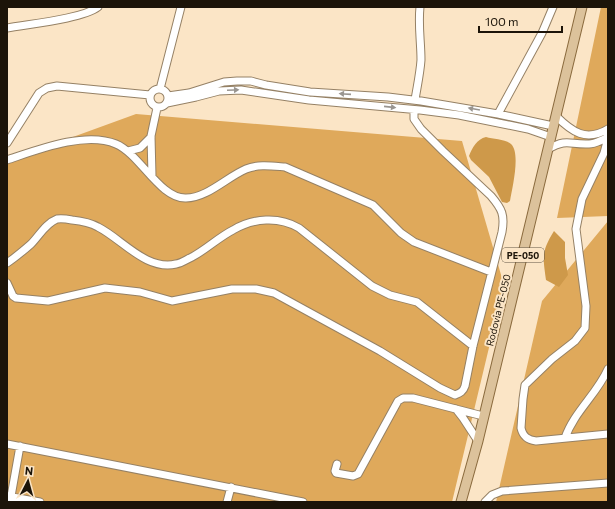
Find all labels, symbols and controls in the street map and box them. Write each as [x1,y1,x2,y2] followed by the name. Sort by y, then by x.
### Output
[479,8,562,34] scale bar
[485,14,519,28] text: 100 m
[227,87,239,94] one-way arrow
[339,90,351,97] one-way arrow
[384,104,396,110] one-way arrow
[468,106,480,112] one-way arrow
[502,248,544,262] road number: PE-050
[483,273,513,347] street label: Rodovia PE-050
[8,461,48,501] north arrow
[24,464,34,477] text: N

